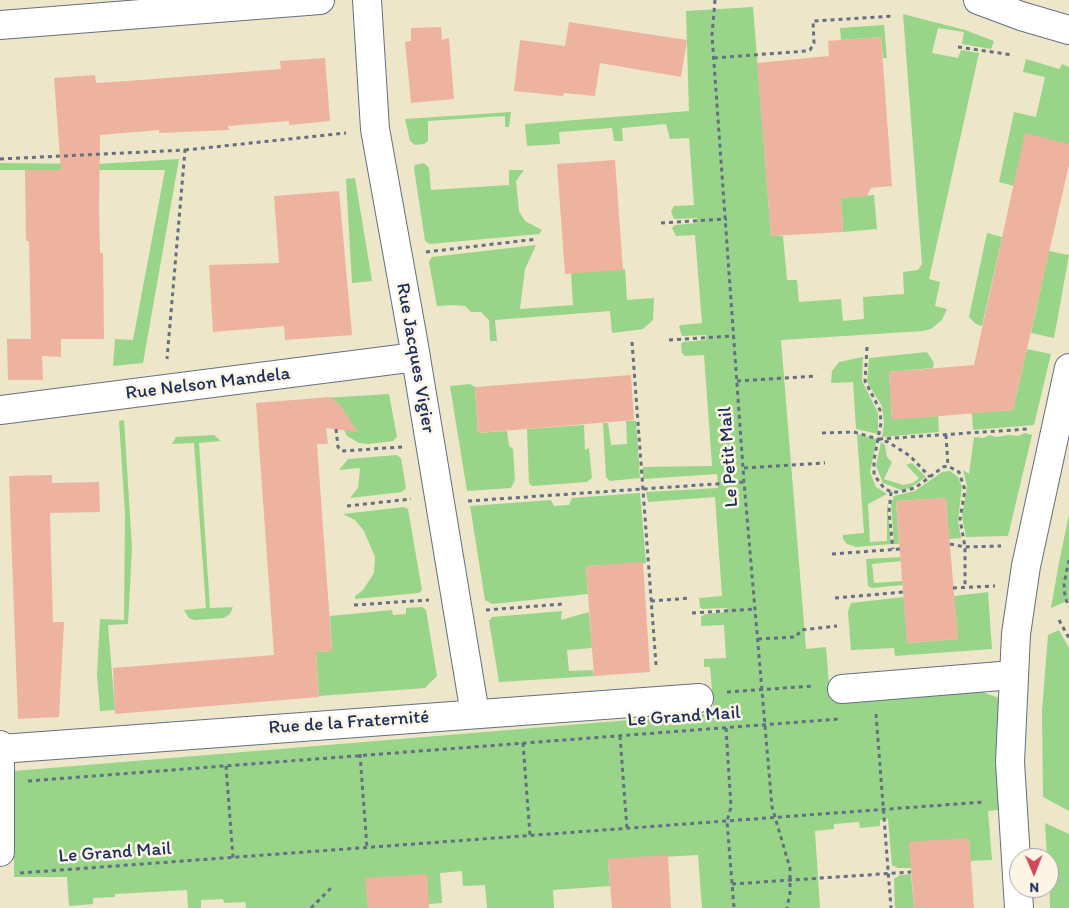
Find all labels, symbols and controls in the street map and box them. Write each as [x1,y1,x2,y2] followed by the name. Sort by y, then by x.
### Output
[391,281,439,435] street label: Rue Jacques Vigier
[124,363,292,405] street label: Rue Nelson Mandela
[714,406,744,508] street label: Le Petit Mail
[627,702,741,732] street label: Le Grand Mail
[268,706,430,740] street label: Rue de la Fraternité
[58,838,172,868] street label: Le Grand Mail
[1009,848,1059,898] north arrow
[1029,879,1039,896] text: N

